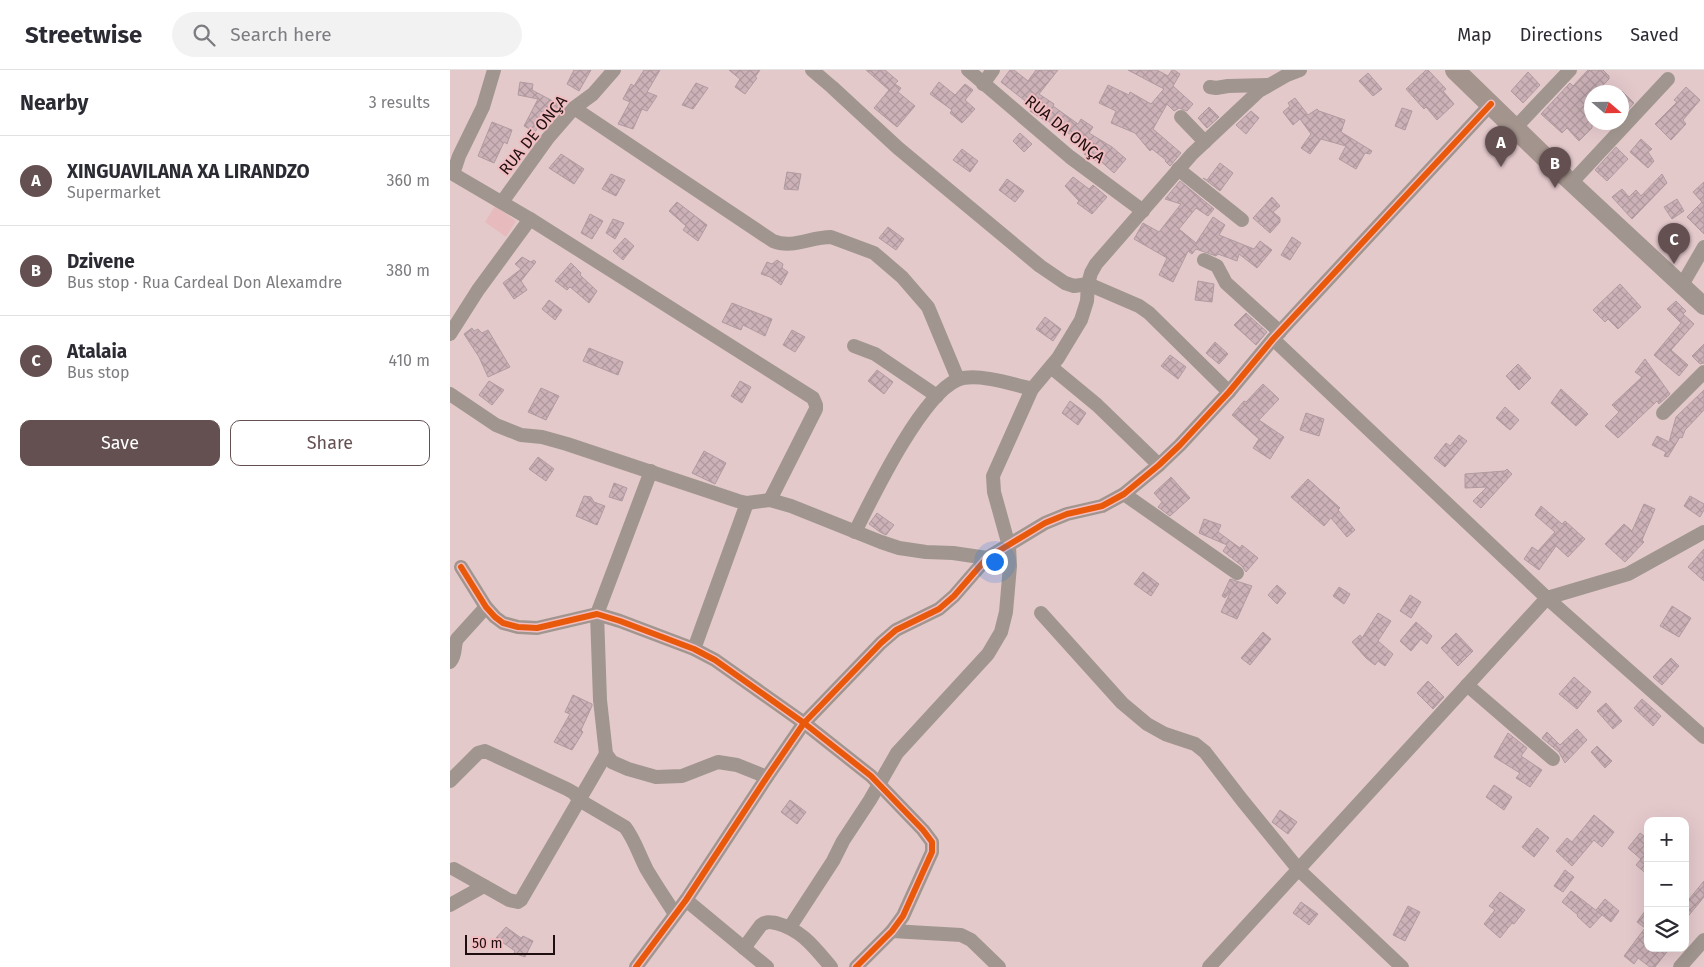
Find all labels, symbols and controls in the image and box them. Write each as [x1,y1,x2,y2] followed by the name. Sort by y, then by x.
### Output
[172,12,522,57] search box
[25,21,142,49] text: Streetwise
[190,21,218,49] icon: search
[230,23,332,46] text: Search here
[1457,24,1492,46] text: Map
[1520,24,1602,46] text: Directions
[1630,24,1679,46] text: Saved
[1584,85,1629,130] north arrow
[20,90,88,116] text: Nearby
[495,91,572,179] street label: RUA DE ONÇA
[1021,91,1109,168] street label: RUA DA ONÇA
[369,93,430,112] text: 3 results
[1485,126,1517,167] pin: A
[1539,147,1571,188] pin: B
[67,160,310,183] text: XINGUAVILANA XA LIRANDZO
[31,171,41,190] text: A
[387,171,430,190] text: 360 m
[67,183,161,202] text: Supermarket
[1658,223,1690,264] pin: C
[67,250,135,273] text: Dzivene
[31,261,41,280] text: B
[386,261,430,280] text: 380 m
[67,273,342,292] text: Bus stop · Rua Cardeal Don Alexamdre
[67,340,127,363] text: Atalaia
[31,351,41,370] text: C
[389,351,430,370] text: 410 m
[67,363,130,382] text: Bus stop
[20,420,220,466] button: Save
[230,420,430,466] button: Share
[982,549,1008,575] your location
[1644,817,1689,952] map controls
[1644,817,1689,862] button: +
[1644,862,1689,907] button: −
[1644,907,1689,952] button: layers
[465,932,555,955] scale bar
[472,935,503,952] text: 50 m

